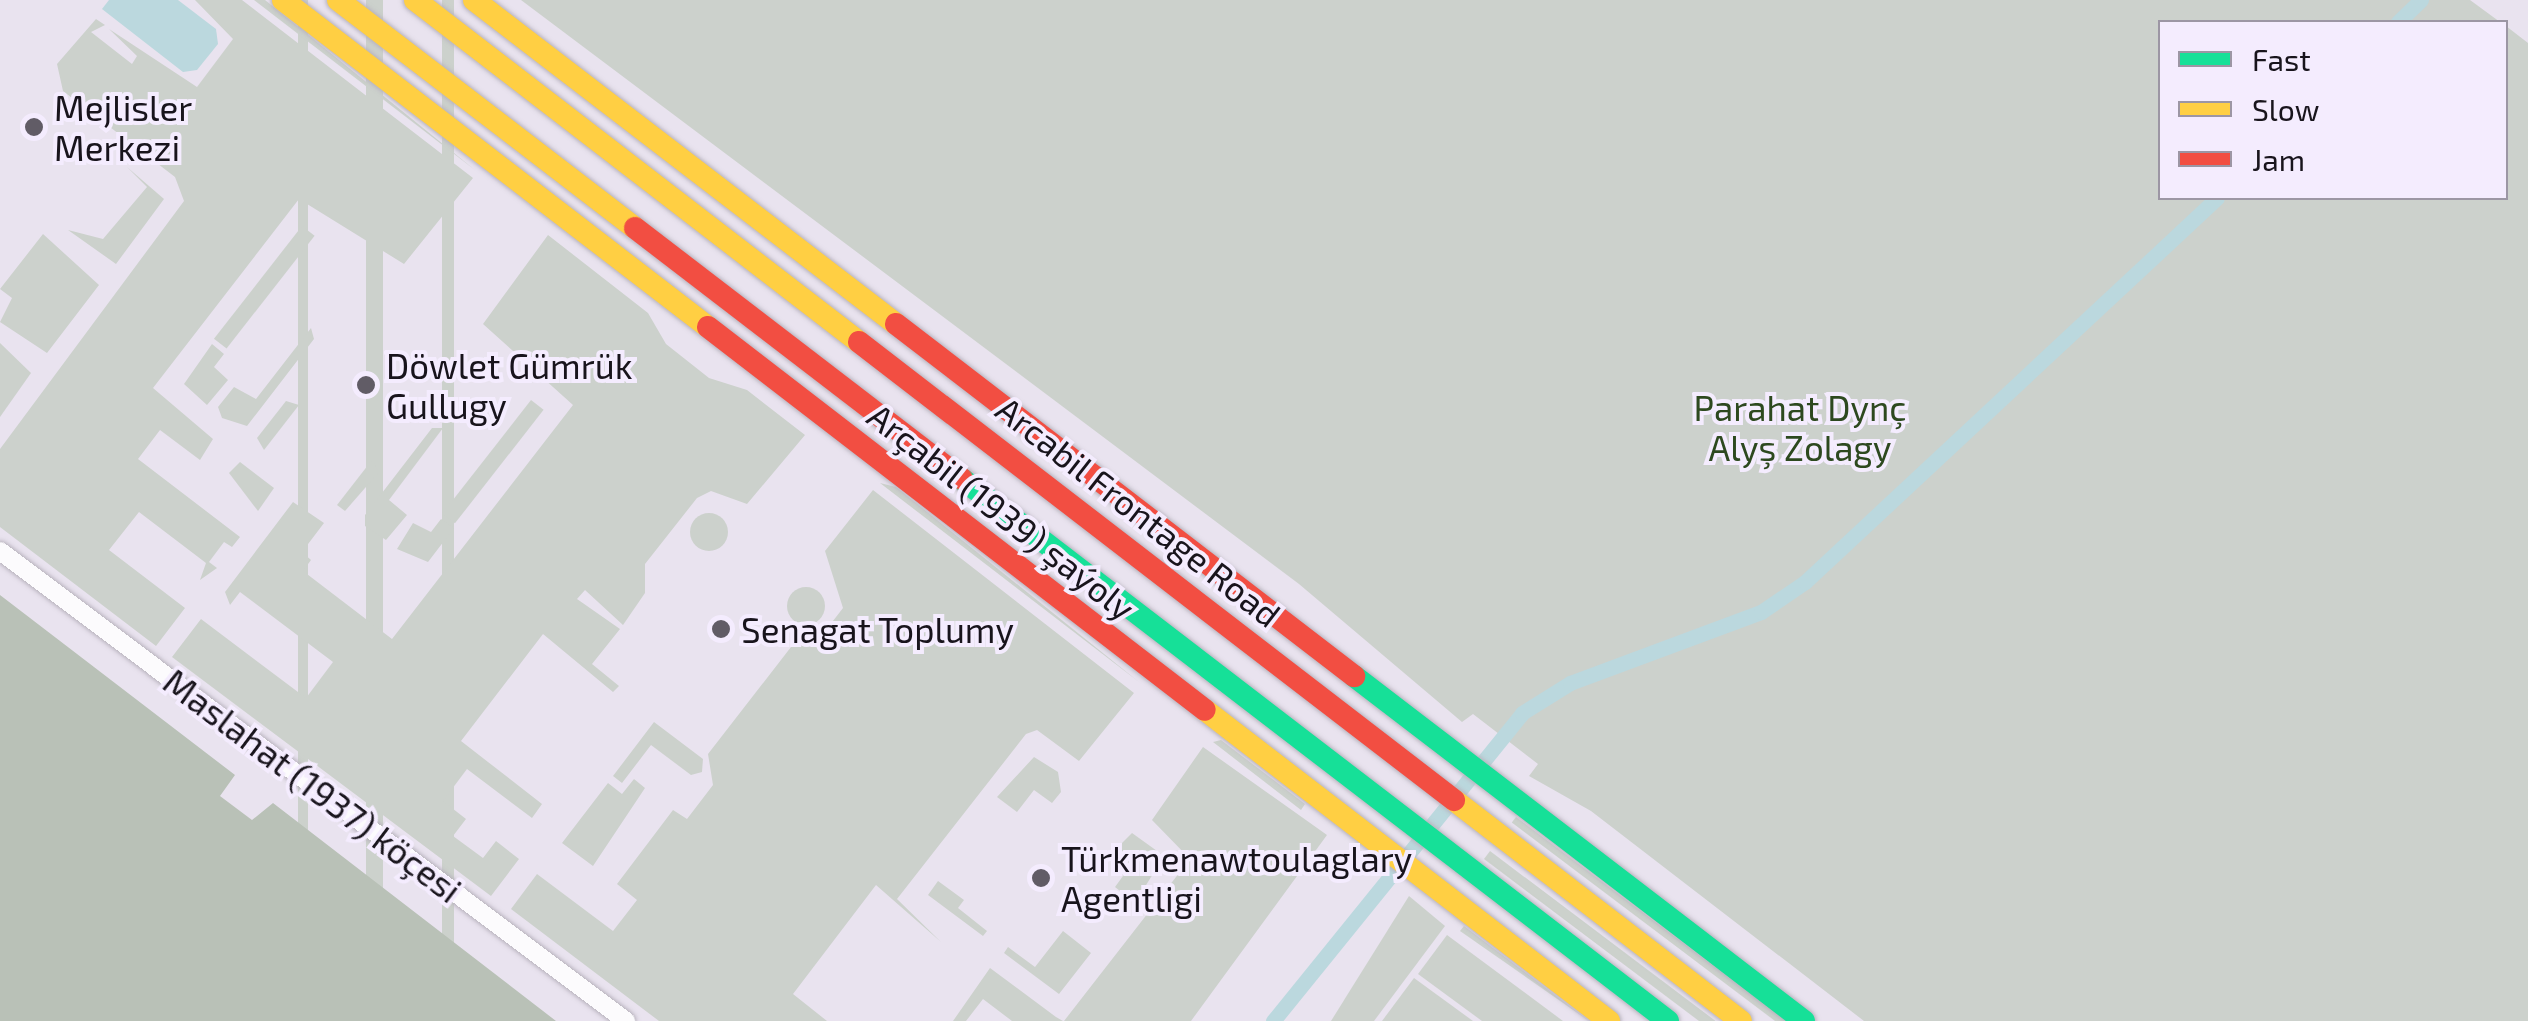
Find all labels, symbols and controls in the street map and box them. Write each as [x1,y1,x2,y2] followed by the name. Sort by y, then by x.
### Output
[2158,20,2508,200] legend
[2252,41,2311,77] text: Fast
[54,86,192,168] place label: Mejlisler Merkezi
[2252,91,2319,127] text: Slow
[23,116,45,138] marker: Mejlisler Merkezi
[2252,141,2305,177] text: Jam
[386,344,633,426] place label: Döwlet Gümrük Gullugy
[355,374,377,396] marker: Döwlet Gümrük Gullugy
[1694,386,1906,468] park label: Parahat Dynç Alyş Zolagy
[988,387,1290,635] street label: Arcabil Frontage Road
[860,393,1144,629] street label: Arçabil (1939) şaýoly
[741,608,1015,650] place label: Senagat Toplumy
[710,618,732,640] marker: Senagat Toplumy
[156,659,470,911] street label: Maslahat (1937) köçesi
[1061,837,1412,919] place label: Türkmenawtoulaglary Agentligi
[1030,867,1052,889] marker: Türkmenawtoulaglary Agentligi

